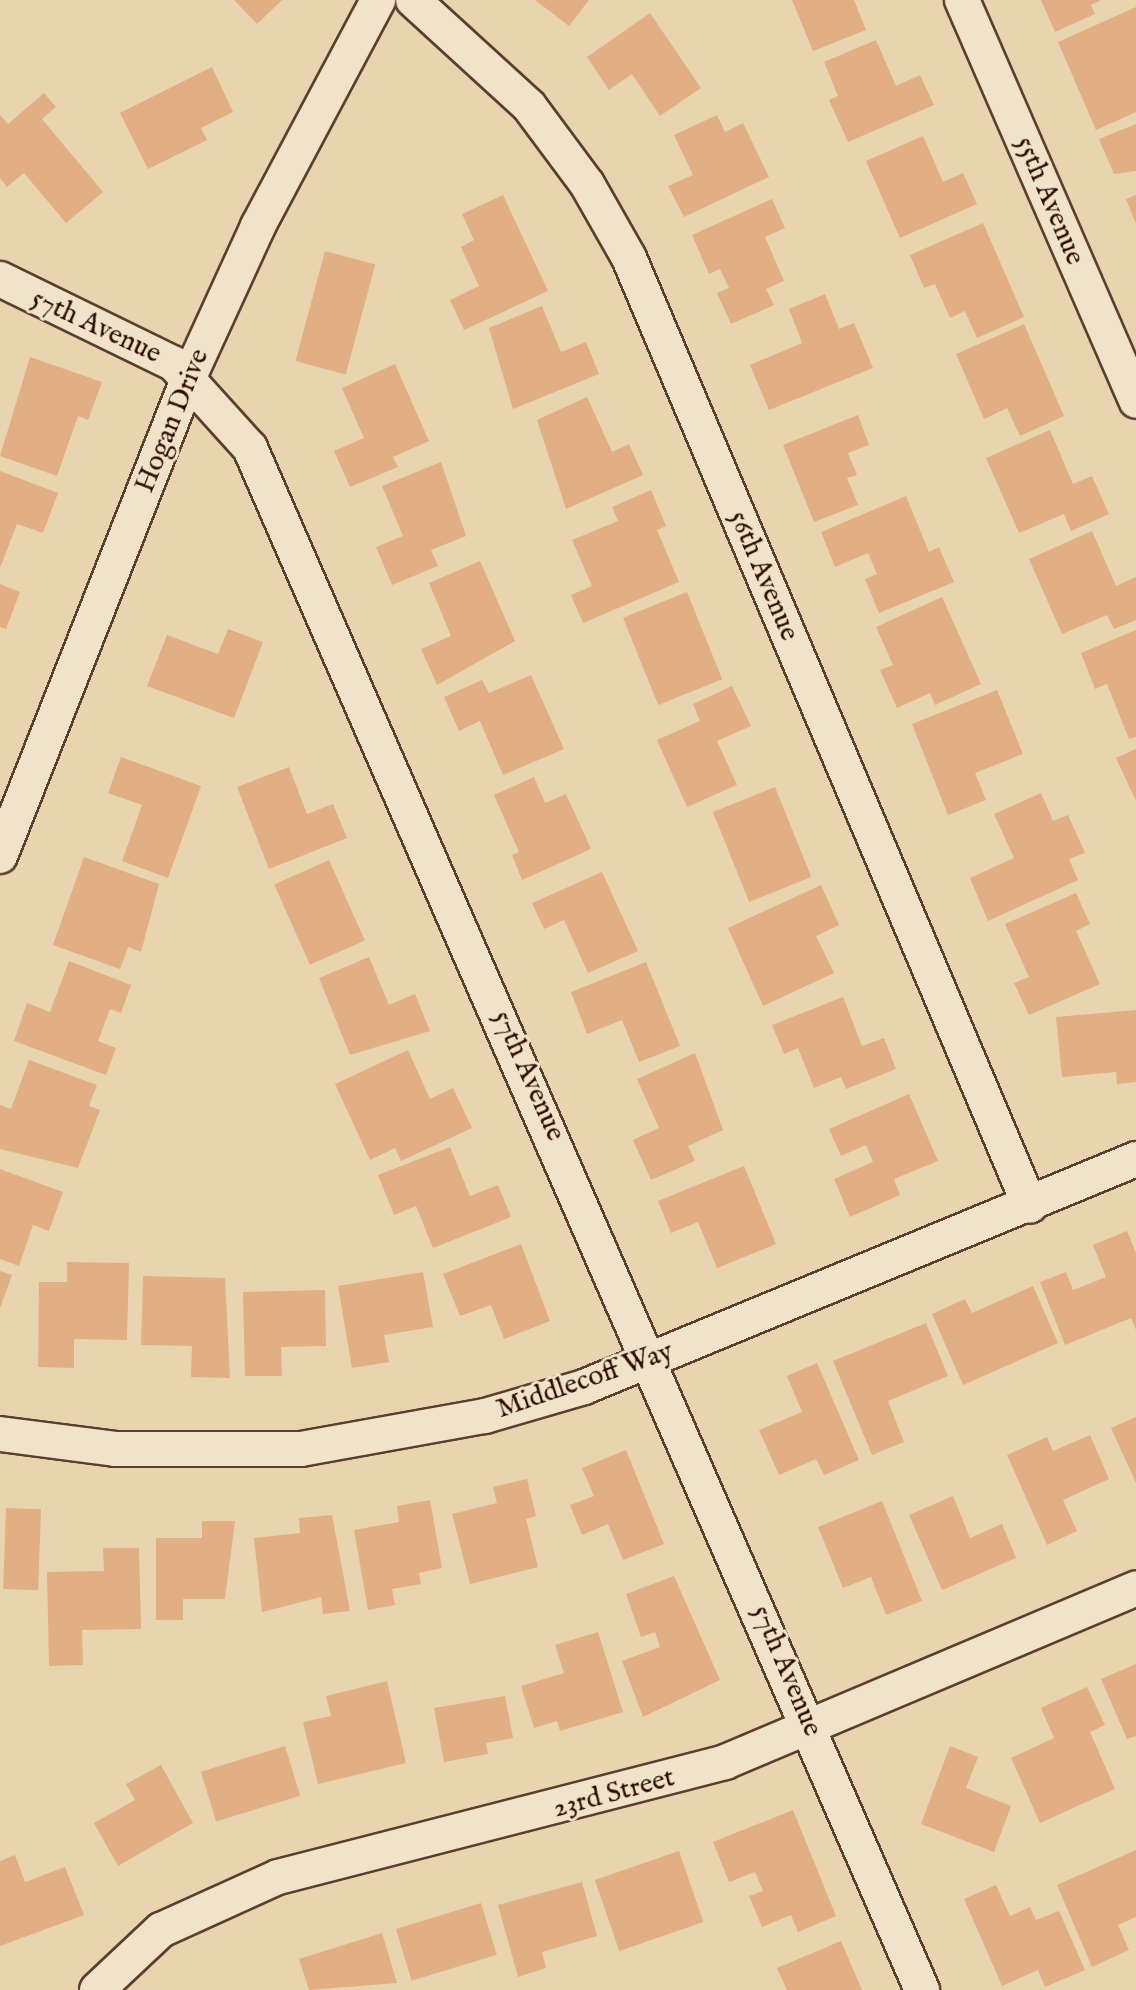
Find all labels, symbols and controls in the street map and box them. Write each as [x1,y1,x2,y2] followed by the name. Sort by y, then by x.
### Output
[1007,132,1091,270] street label: 55th Avenue
[26,282,166,372] street label: 57th Avenue
[129,344,217,498] street label: Hogan Drive
[721,506,805,646] street label: 56th Avenue
[484,1005,572,1147] street label: 57th Avenue
[492,1335,678,1427] street label: Middlecoff Way
[743,1600,829,1742] street label: 57th Avenue
[550,1762,678,1826] street label: 23rd Street

